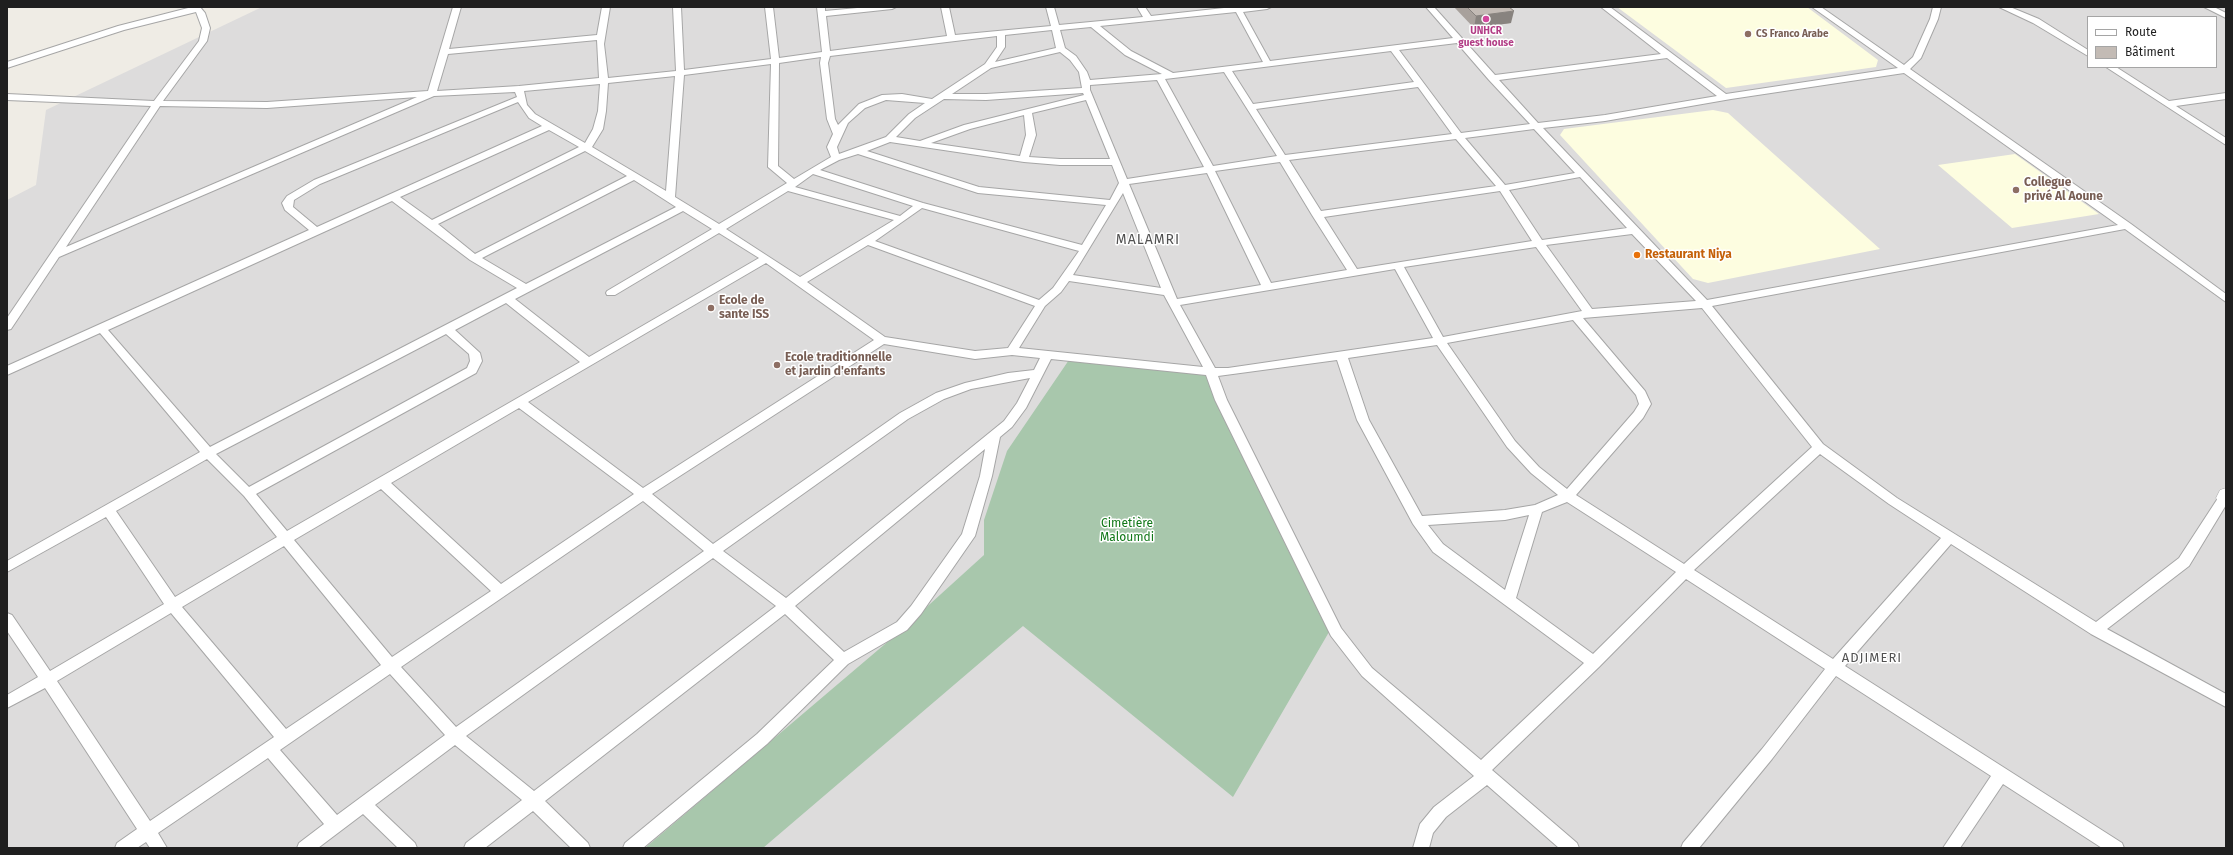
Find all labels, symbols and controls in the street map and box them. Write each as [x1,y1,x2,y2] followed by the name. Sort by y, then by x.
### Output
[1481,14,1491,24] marker: UNHCR guest house
[2087,16,2217,68] legend
[1458,25,1514,48] place label: UNHCR guest house
[2125,25,2157,39] text: Route
[1756,28,1828,40] place label: CS Franco Arabe
[1743,29,1753,39] marker: CS Franco Arabe
[2125,45,2175,59] text: Bâtiment
[2024,176,2103,204] place label: Collegue privé Al Aoune
[2011,185,2021,195] marker: Collegue privé Al Aoune
[1116,232,1180,248] district label: MALAMRI
[1645,248,1732,262] place label: Restaurant Niya
[1632,250,1642,260] marker: Restaurant Niya
[719,294,769,322] place label: Ecole de sante ISS
[706,303,716,313] marker: Ecole de sante ISS
[785,351,892,379] place label: Ecole traditionnelle et jardin d'enfants
[772,360,782,370] marker: Ecole traditionnelle et jardin d'enfants
[1100,517,1154,545] park label: Cimetière Maloumdi
[1842,650,1902,666] district label: ADJIMERI

